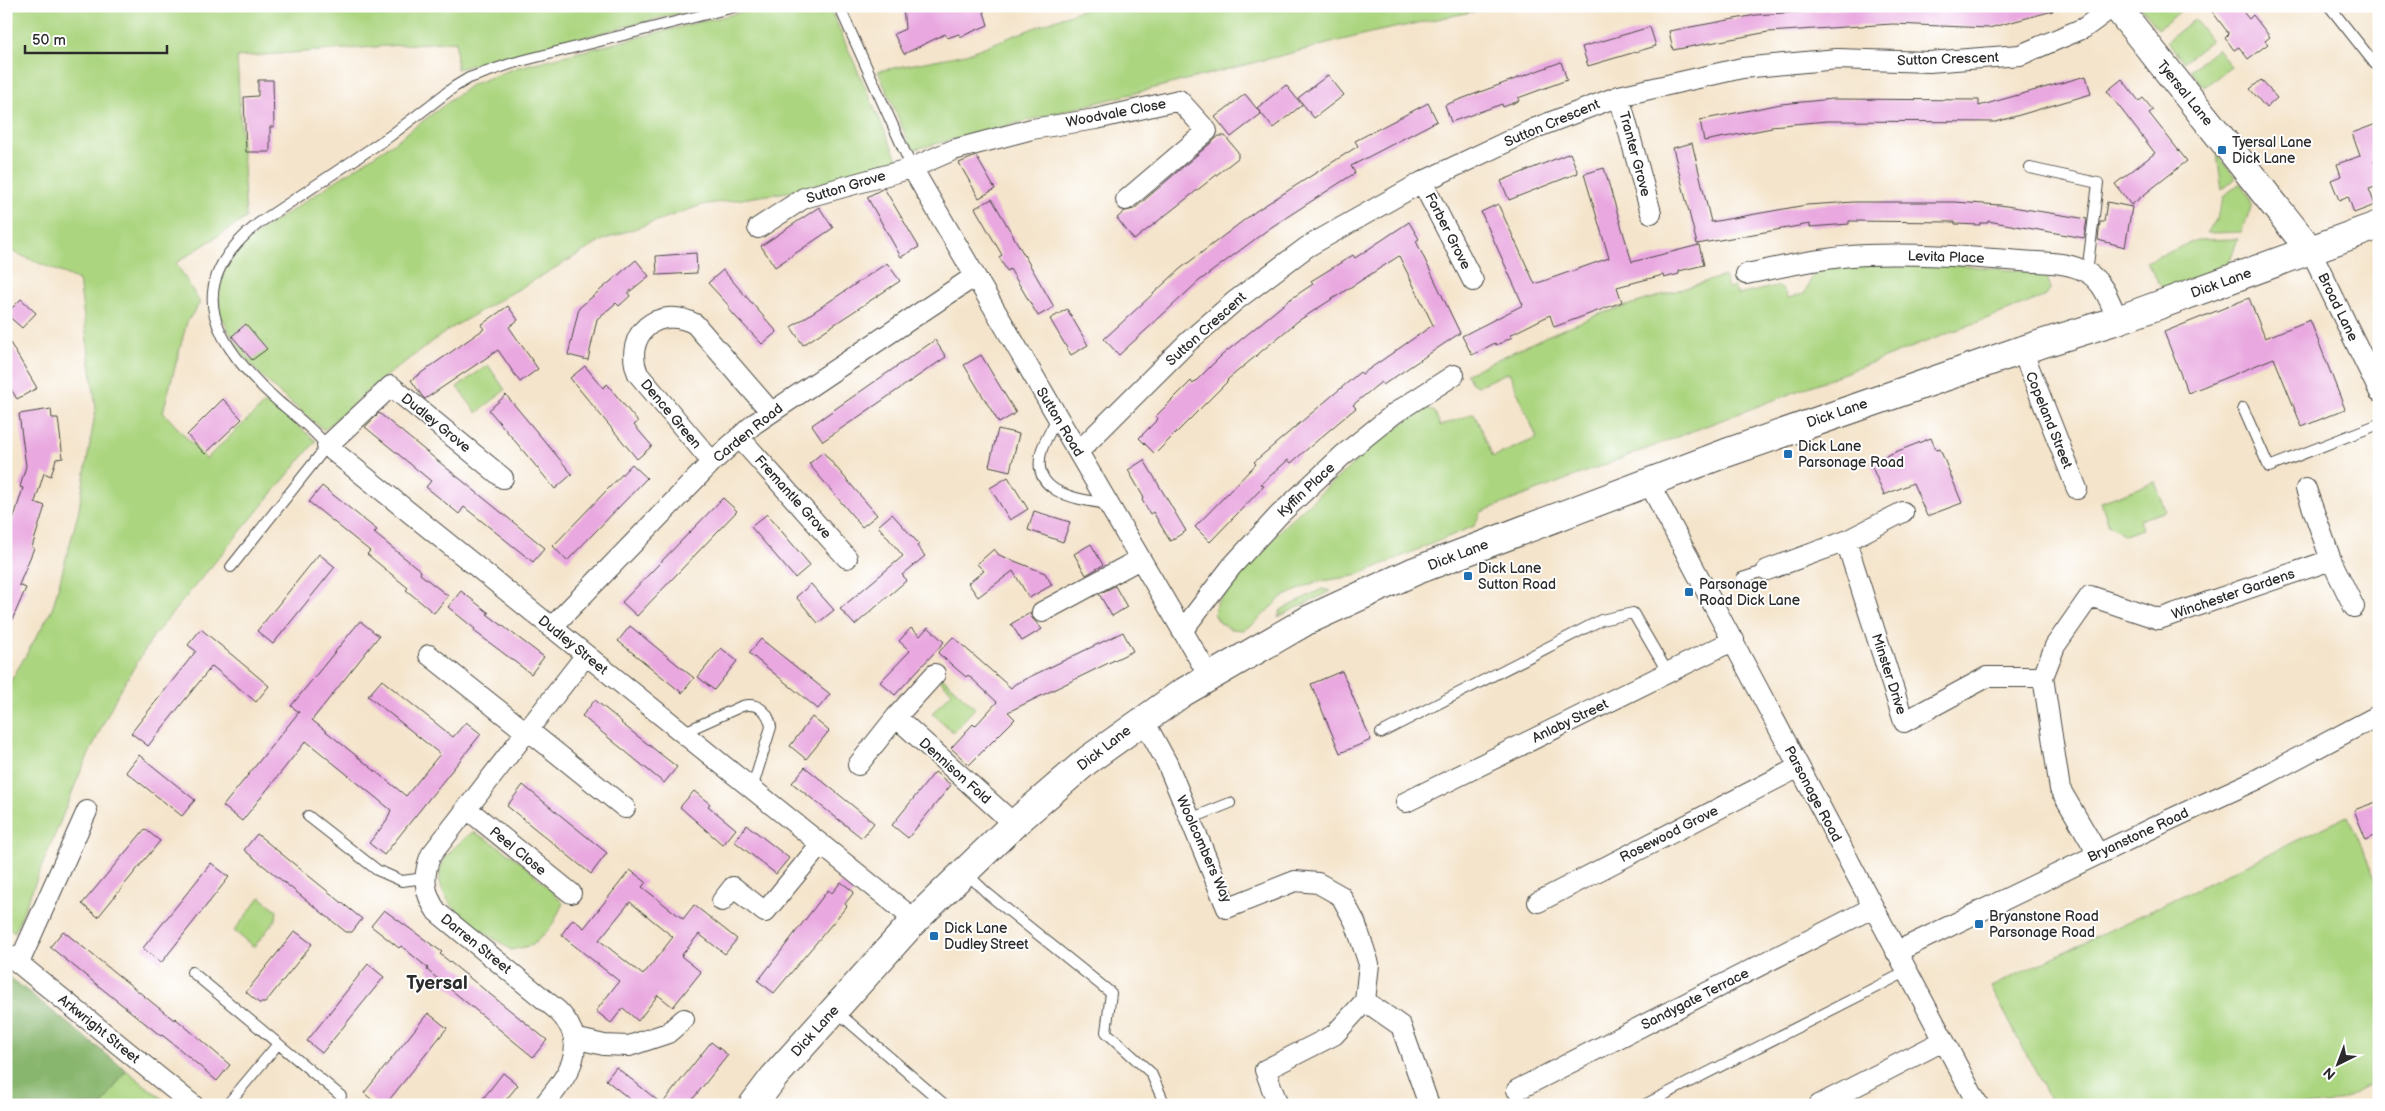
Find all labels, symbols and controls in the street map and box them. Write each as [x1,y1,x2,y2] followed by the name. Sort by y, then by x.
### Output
[25,22,168,54] scale bar
[32,31,66,50] text: 50 m
[1897,49,2000,69] street label: Sutton Crescent
[2153,57,2217,129] street label: Tyersal Lane
[1064,95,1168,131] street label: Woodvale Close
[1502,95,1603,151] street label: Sutton Crescent
[1615,110,1655,198] street label: Tranter Grove
[2232,134,2312,167] place label: Tyersal Lane Dick Lane
[2216,144,2228,156] marker: Tyersal Lane Dick Lane
[804,167,888,207] street label: Sutton Grove
[1421,190,1475,272] street label: Forber Grove
[1907,247,1985,267] street label: Levita Place
[2188,264,2254,302] street label: Dick Lane
[2314,270,2362,344] street label: Broad Lane
[1162,288,1250,369] street label: Sutton Crescent
[2022,369,2076,472] street label: Copeland Street
[637,376,705,452] street label: Dence Green
[1033,384,1087,460] street label: Sutton Road
[398,390,474,456] street label: Dudley Grove
[1804,395,1870,431] street label: Dick Lane
[710,400,786,466] street label: Carden Road
[1798,438,1904,471] place label: Dick Lane Parsonage Road
[1782,448,1794,460] marker: Dick Lane Parsonage Road
[751,452,835,542] street label: Fremantle Grove
[1274,459,1338,521] street label: Kyffin Place
[1425,536,1491,574] street label: Dick Lane
[1478,560,1556,593] place label: Dick Lane Sutton Road
[2169,565,2297,623] street label: Winchester Gardens
[1462,570,1474,582] marker: Dick Lane Sutton Road
[1699,576,1800,609] place label: Parsonage Road Dick Lane
[1683,586,1695,598] marker: Parsonage Road Dick Lane
[535,612,612,679] street label: Dudley Street
[1868,631,1910,717] street label: Minster Drive
[1529,695,1611,747] street label: Anlaby Street
[1074,722,1134,774] street label: Dick Lane
[916,734,994,808] street label: Dennison Fold
[1781,743,1845,845] street label: Parsonage Road
[1173,793,1236,906] street label: Woolcombers Way
[1617,802,1721,866] street label: Rosewood Grove
[2085,804,2191,866] street label: Bryanstone Road
[486,823,550,879] street label: Peel Close
[1989,908,2099,941] place label: Bryanstone Road Parsonage Road
[437,910,515,978] street label: Darren Street
[1973,918,1985,930] marker: Bryanstone Road Parsonage Road
[944,920,1029,953] place label: Dick Lane Dudley Street
[928,930,940,942] marker: Dick Lane Dudley Street
[1638,965,1752,1033] street label: Sandygate Terrace
[406,972,468,995] district label: Tyersal
[55,991,144,1068] street label: Arkwright Street
[787,1002,843,1060] street label: Dick Lane
[2312,1038,2362,1088] north arrow
[2320,1063,2339,1083] text: N

